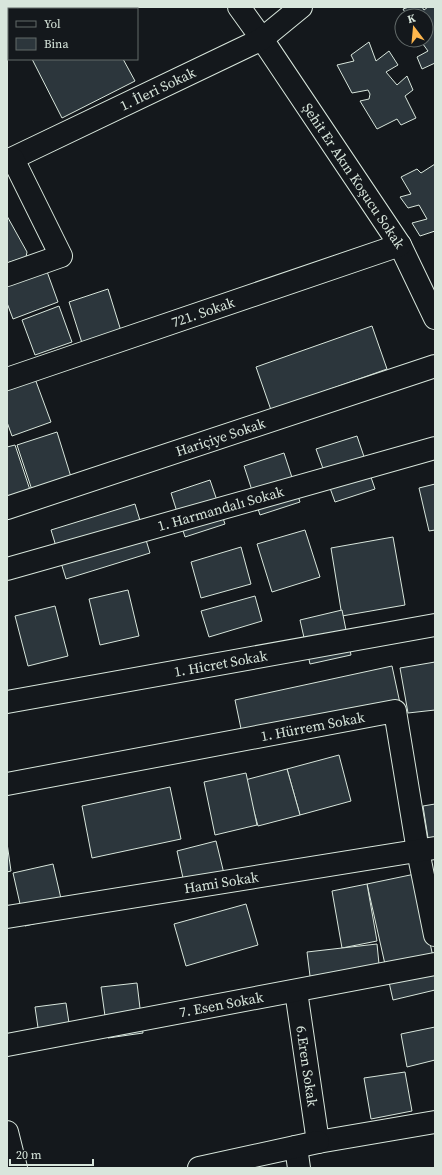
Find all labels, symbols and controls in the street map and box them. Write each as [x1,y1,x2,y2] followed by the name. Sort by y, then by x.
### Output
[8,8,138,60] legend
[394,8,434,48] north arrow
[406,11,417,27] text: K
[44,16,61,32] text: Yol
[44,36,69,52] text: Bina
[117,62,199,116] street label: 1. İleri Sokak
[298,99,410,253] street label: Şehit Er Akın Koşucu Sokak
[169,292,238,332] street label: 721. Sokak
[173,413,268,461] street label: Hariçiye Sokak
[155,481,286,536] street label: 1. Harmandalı Sokak
[172,645,269,682] street label: 1. Hicret Sokak
[259,707,367,746] street label: 1. Hürrem Sokak
[183,867,260,898] street label: Hami Sokak
[178,987,265,1022] street label: 7. Esen Sokak
[291,1024,323,1108] street label: 6.Eren Sokak
[10,1141,93,1167] scale bar
[16,1147,42,1163] text: 20 m

